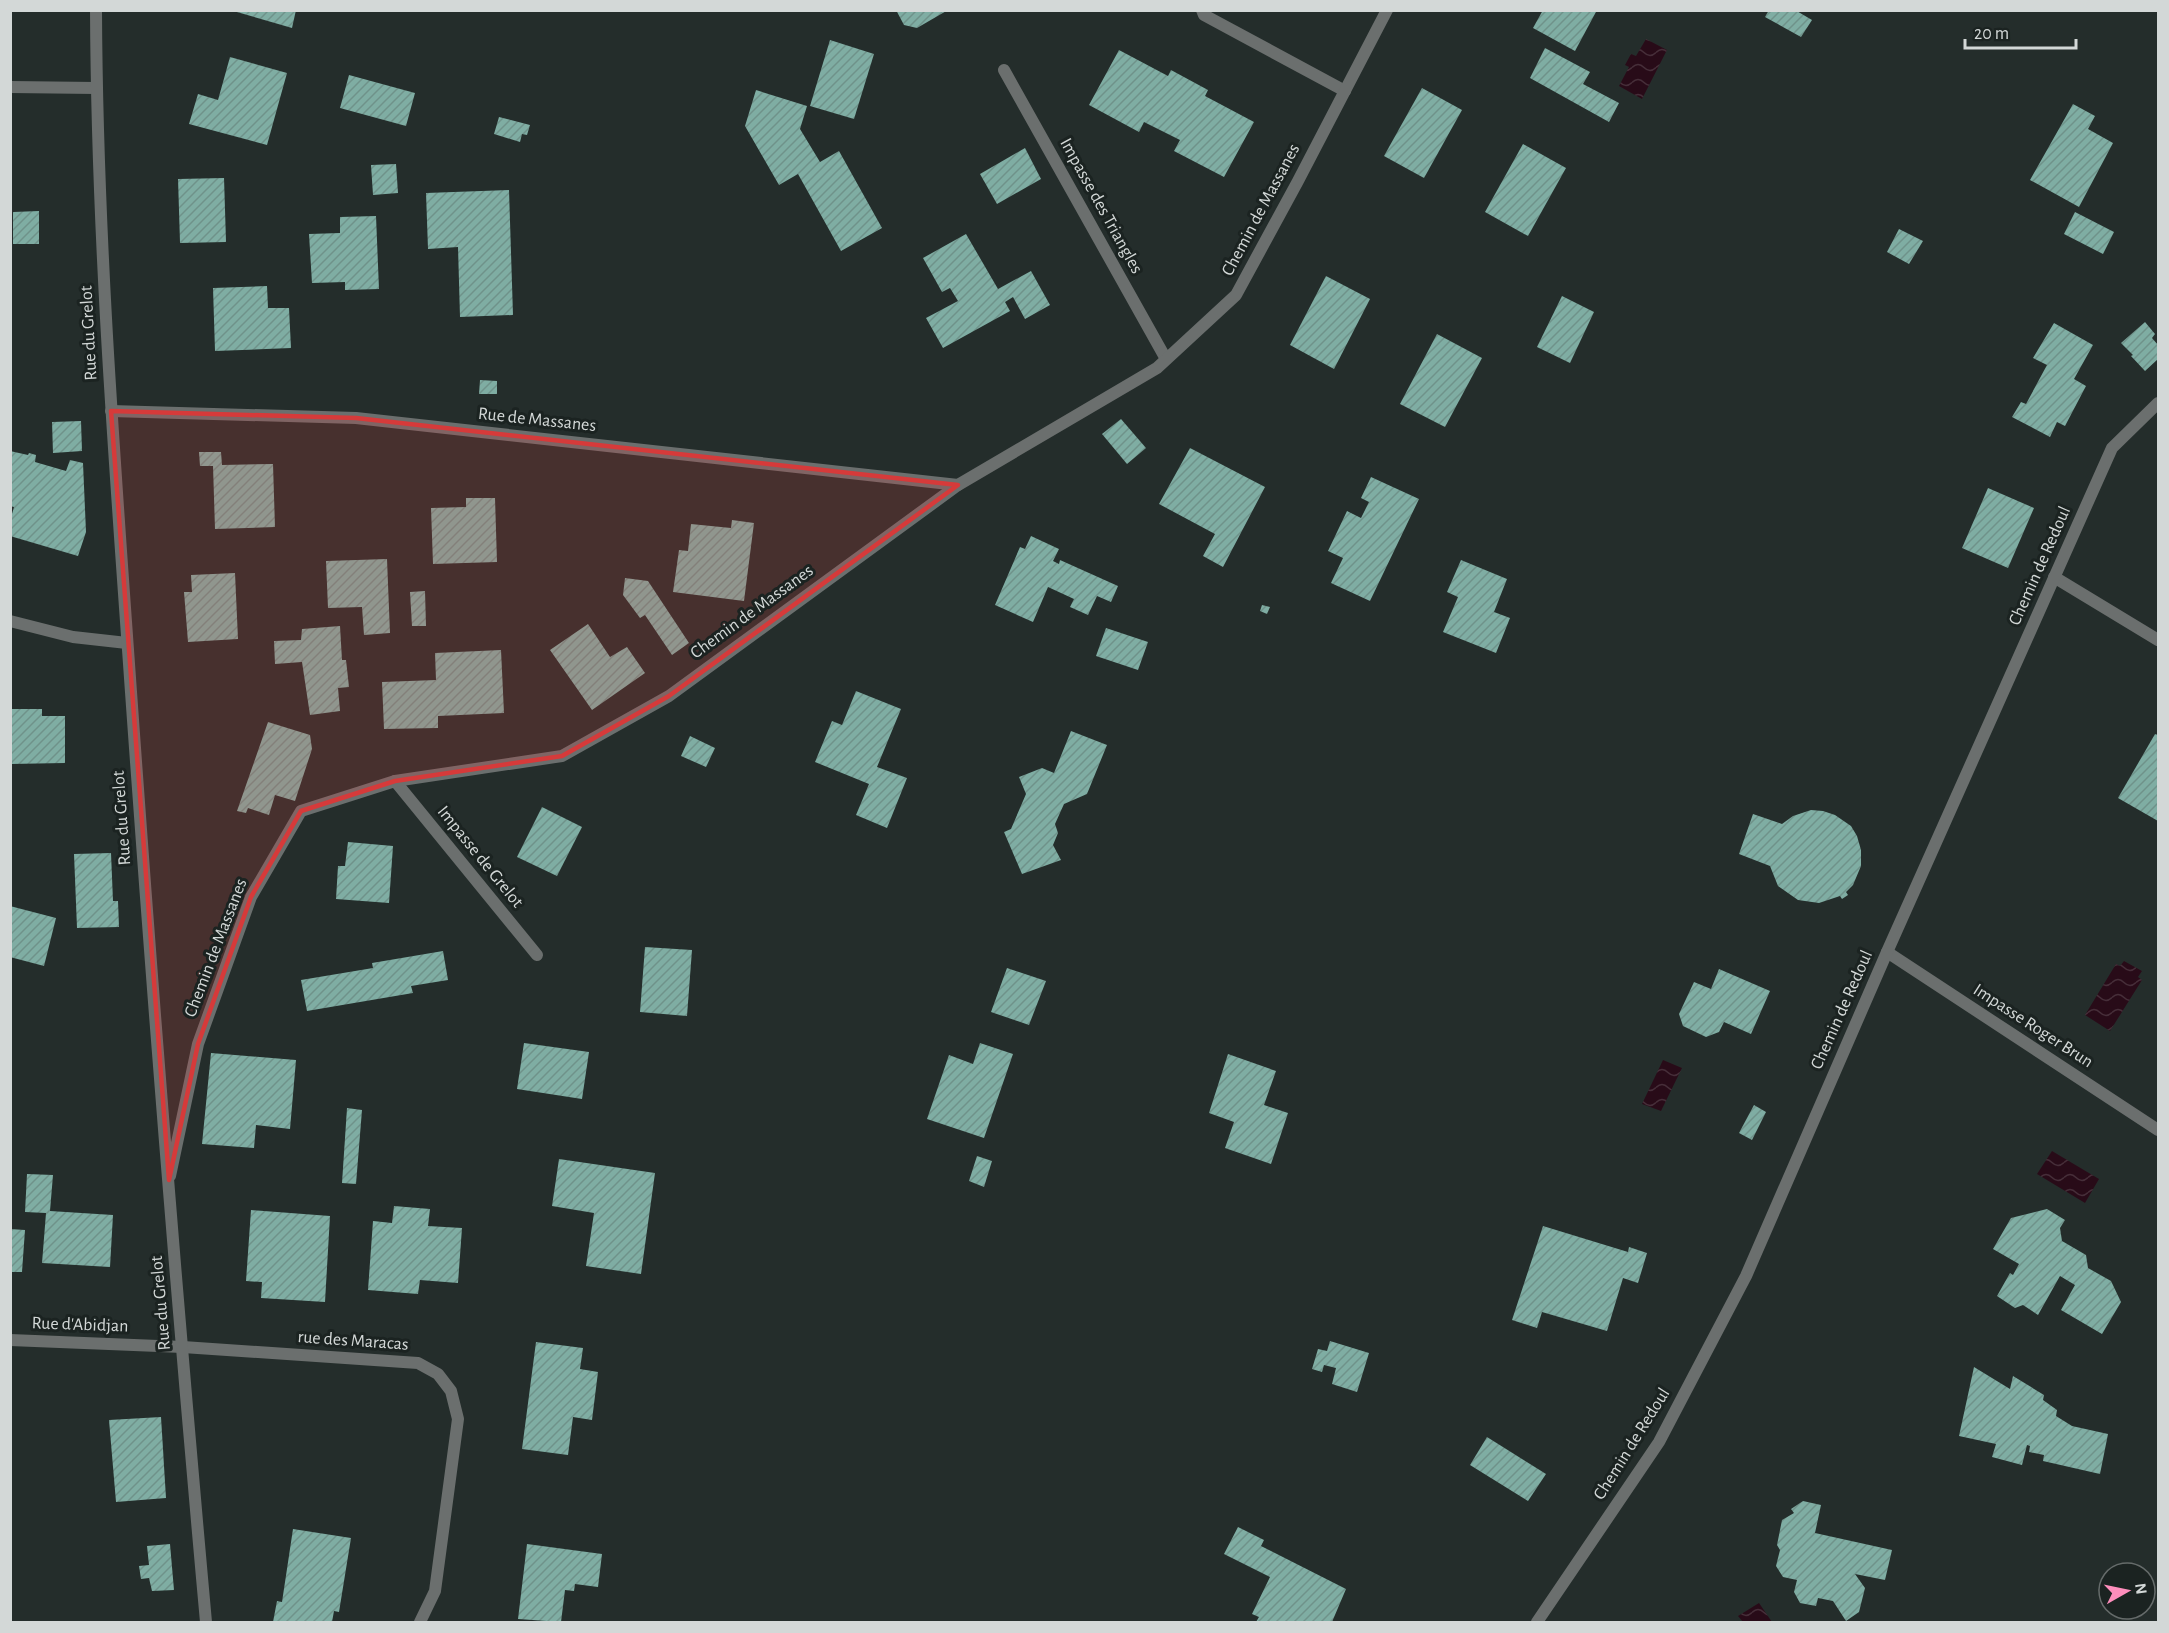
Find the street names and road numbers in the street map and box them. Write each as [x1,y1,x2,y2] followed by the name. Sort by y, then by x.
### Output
[1056,135,1146,277] street label: Impasse des Triangles
[1219,141,1303,279] street label: Chemin de Massanes
[78,285,100,381] street label: Rue du Grelot
[477,405,597,435] street label: Rue de Massanes
[2006,504,2074,628] street label: Chemin de Redoul
[687,562,817,662] street label: Chemin de Massanes
[110,770,134,866] street label: Rue du Grelot
[434,803,527,912] street label: Impasse de Grelot
[181,876,251,1020] street label: Chemin de Massanes
[1808,948,1876,1072] street label: Chemin de Redoul
[1970,981,2096,1071] street label: Impasse Roger Brun
[148,1255,174,1351] street label: Rue du Grelot
[31,1314,129,1336] street label: Rue d'Abidjan
[297,1328,409,1354] street label: rue des Maracas
[1590,1385,1674,1503] street label: Chemin de Redoul

